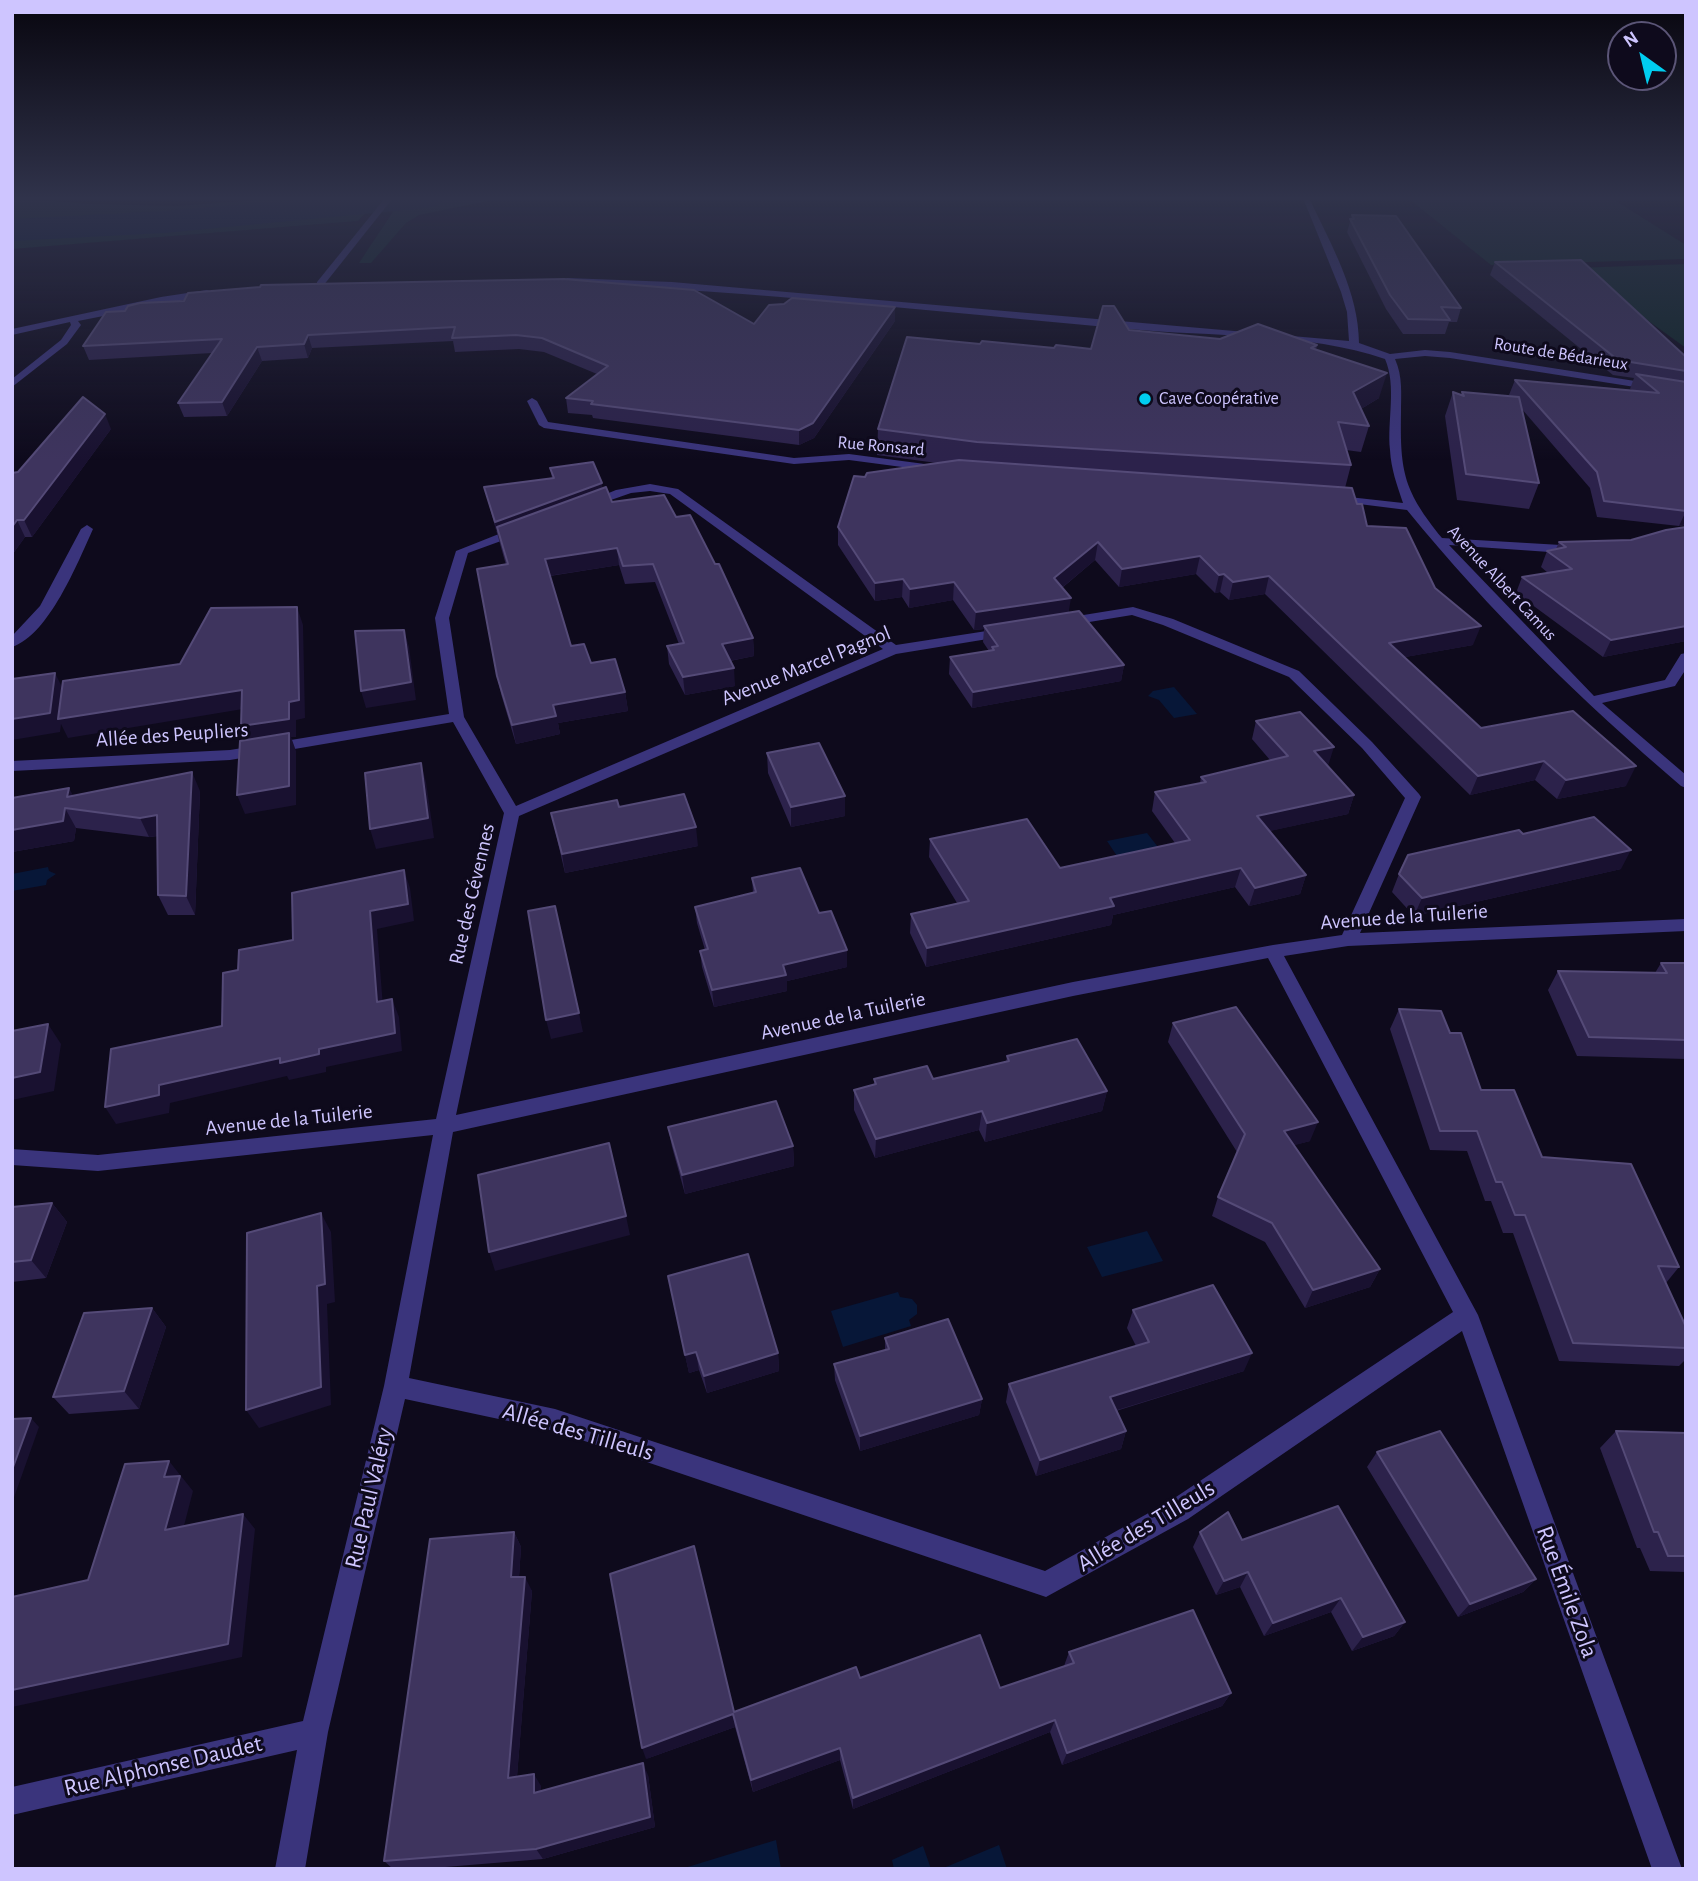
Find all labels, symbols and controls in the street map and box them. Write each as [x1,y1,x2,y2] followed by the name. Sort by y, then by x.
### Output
[1607,21,1677,91] north arrow
[1620,28,1642,51] text: N
[1492,333,1630,375] street label: Route de Bédarieux
[1159,388,1279,410] place label: Cave Coopérative
[1137,391,1153,407] marker: Cave Coopérative
[837,431,925,461] street label: Rue Ronsard
[1443,521,1561,645] street label: Avenue Albert Camus
[718,621,894,711] street label: Avenue Marcel Pagnol
[95,717,249,753] street label: Allée des Peupliers
[444,821,500,967] street label: Rue des Cévennes
[1319,899,1489,935] street label: Avenue de la Tuilerie
[758,986,928,1046] street label: Avenue de la Tuilerie
[204,1099,374,1141] street label: Avenue de la Tuilerie
[499,1397,657,1467] street label: Allée des Tilleuls
[339,1425,399,1571] street label: Rue Paul Valéry
[1072,1474,1220,1578] street label: Allée des Tilleuls
[1530,1522,1604,1662] street label: Rue Émile Zola
[61,1729,265,1803] street label: Rue Alphonse Daudet

